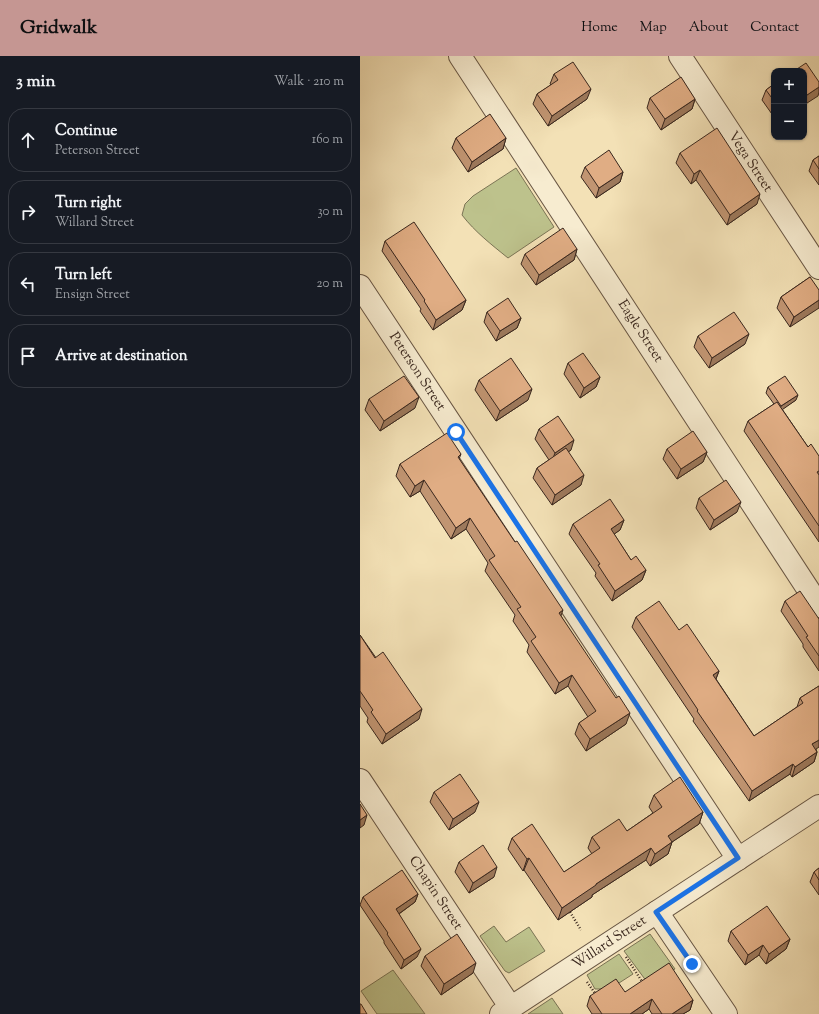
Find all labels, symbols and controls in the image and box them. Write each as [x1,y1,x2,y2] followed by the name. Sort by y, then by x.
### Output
[20,15,97,42] text: Gridwalk
[581,18,618,38] text: Home
[640,18,667,38] text: Map
[689,18,728,38] text: About
[750,18,799,38] text: Contact
[771,68,807,140] map controls
[771,68,807,104] button: +
[16,70,55,94] text: 3 min
[274,73,344,91] text: Walk · 210 m
[771,104,807,140] button: −
[55,121,117,142] text: Continue
[722,128,777,197] street label: Vega Street
[17,129,39,151] icon: ahead
[312,131,343,149] text: 160 m
[55,142,139,160] text: Peterson Street
[55,193,121,214] text: Turn right
[17,201,39,223] icon: right
[317,203,343,221] text: 30 m
[55,214,134,232] text: Willard Street
[55,265,112,286] text: Turn left
[17,273,39,295] icon: left
[317,275,343,293] text: 20 m
[55,286,130,304] text: Ensign Street
[612,296,668,367] street label: Eagle Street
[383,328,450,416] street label: Peterson Street
[17,345,39,367] icon: arrive
[55,346,188,367] text: Arrive at destination
[447,423,465,441] route start
[403,852,467,935] street label: Chapin Street
[569,911,651,975] street label: Willard Street
[683,955,701,973] route end

